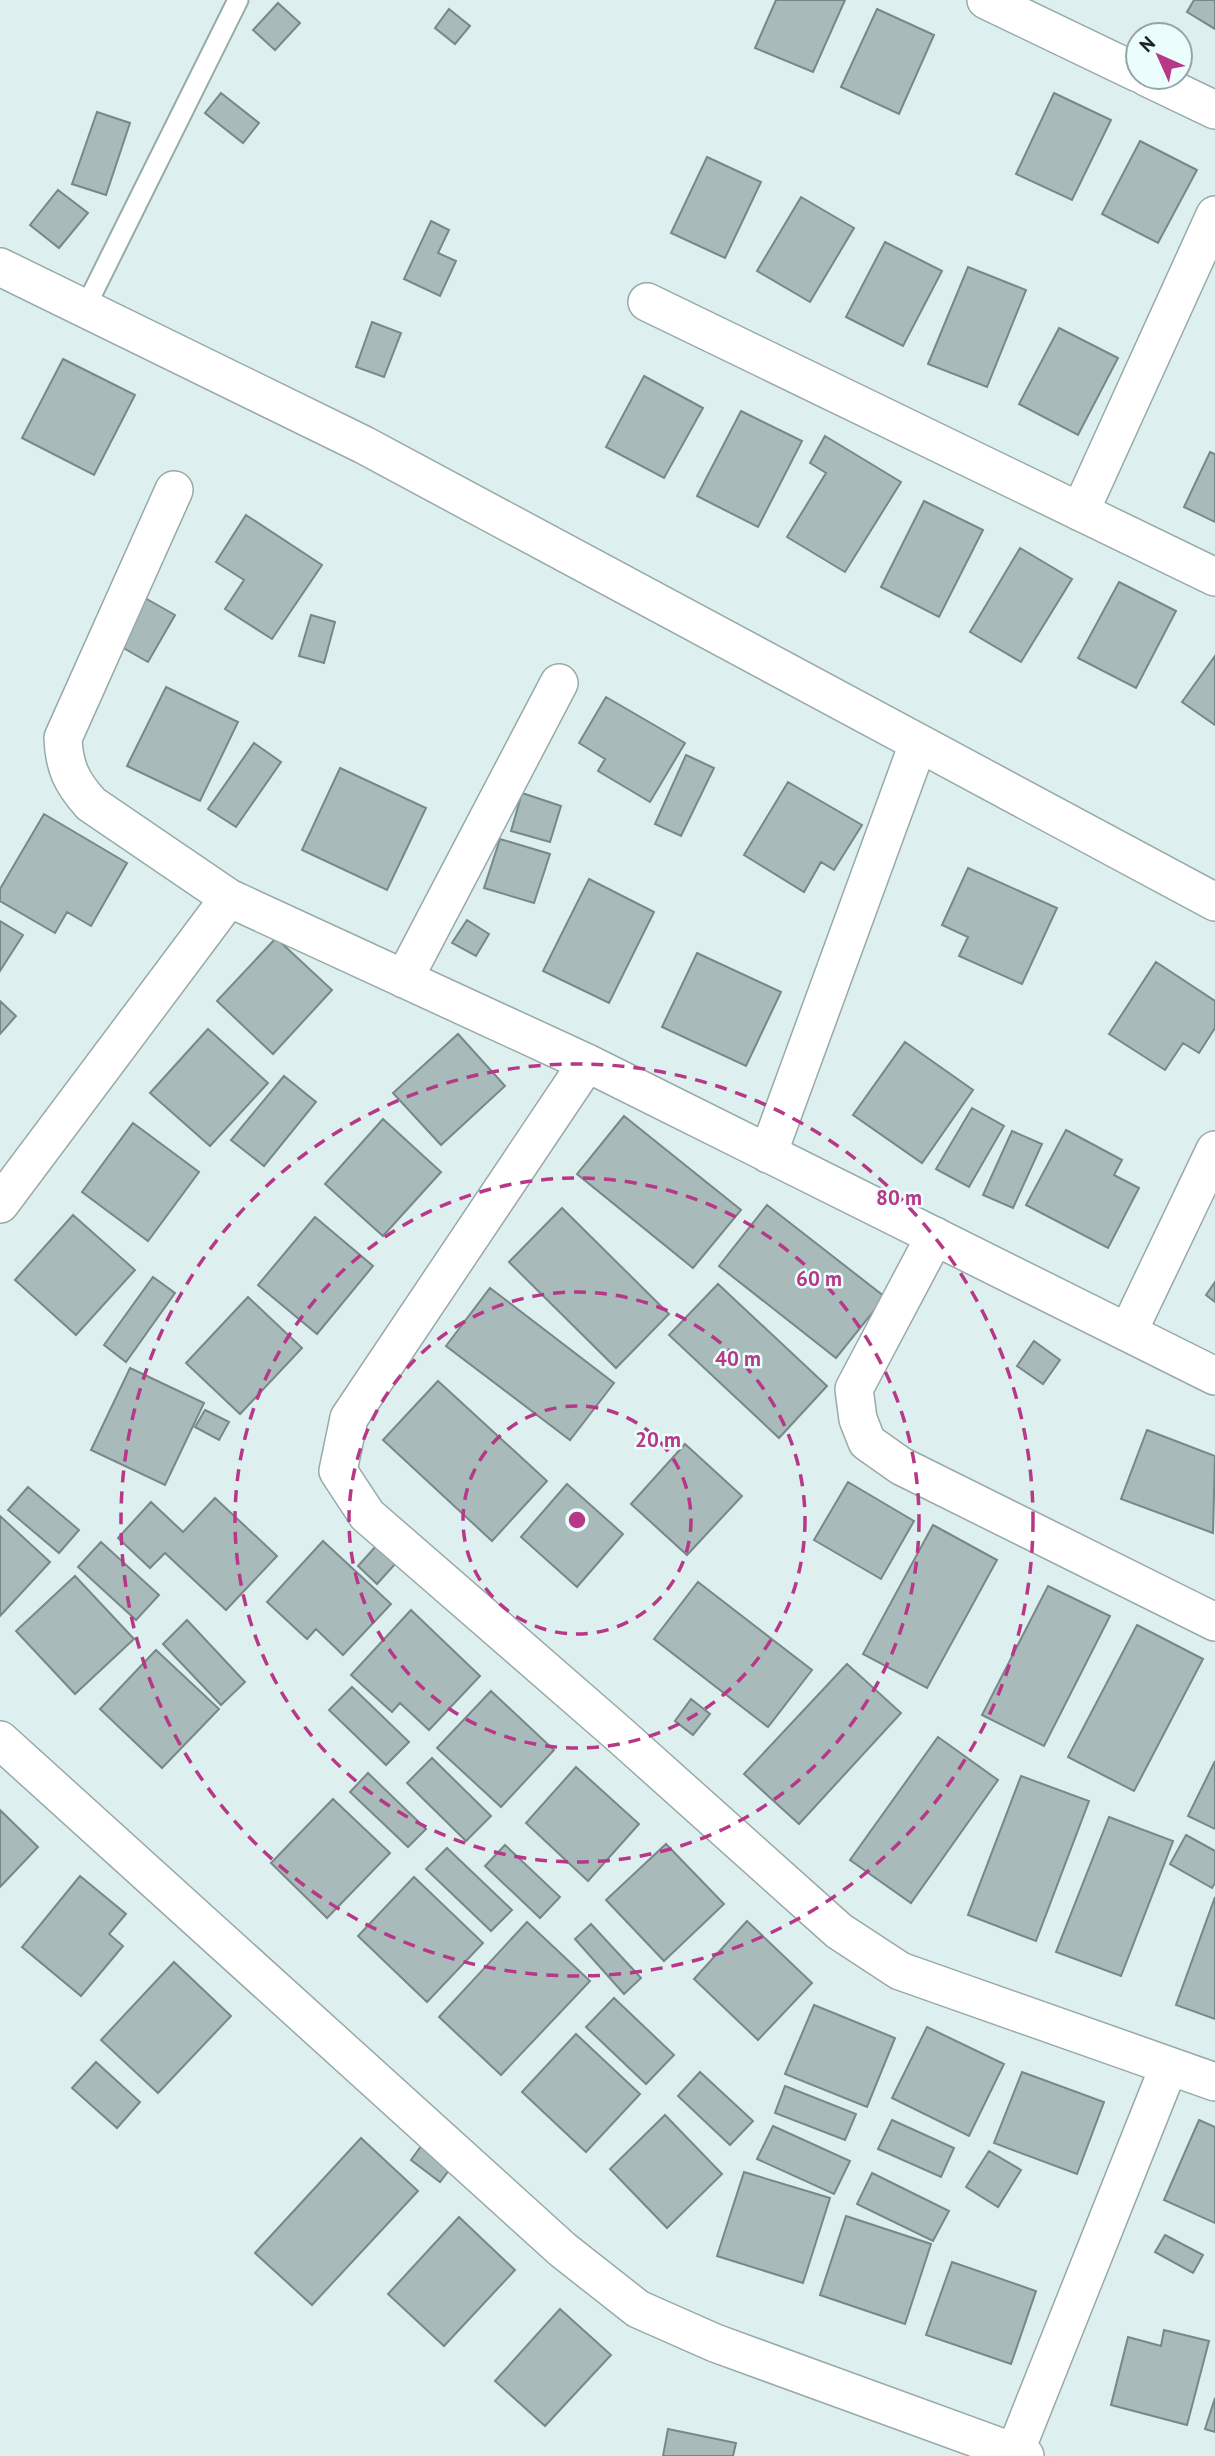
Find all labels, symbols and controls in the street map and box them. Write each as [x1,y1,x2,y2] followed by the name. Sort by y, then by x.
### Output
[1124,21,1194,91] north arrow
[1134,31,1160,57] text: N
[876,1184,922,1211] text: 80 m
[796,1265,842,1292] text: 60 m
[715,1345,761,1372] text: 40 m
[635,1426,681,1453] text: 20 m
[565,1508,589,1532] centre of rings

